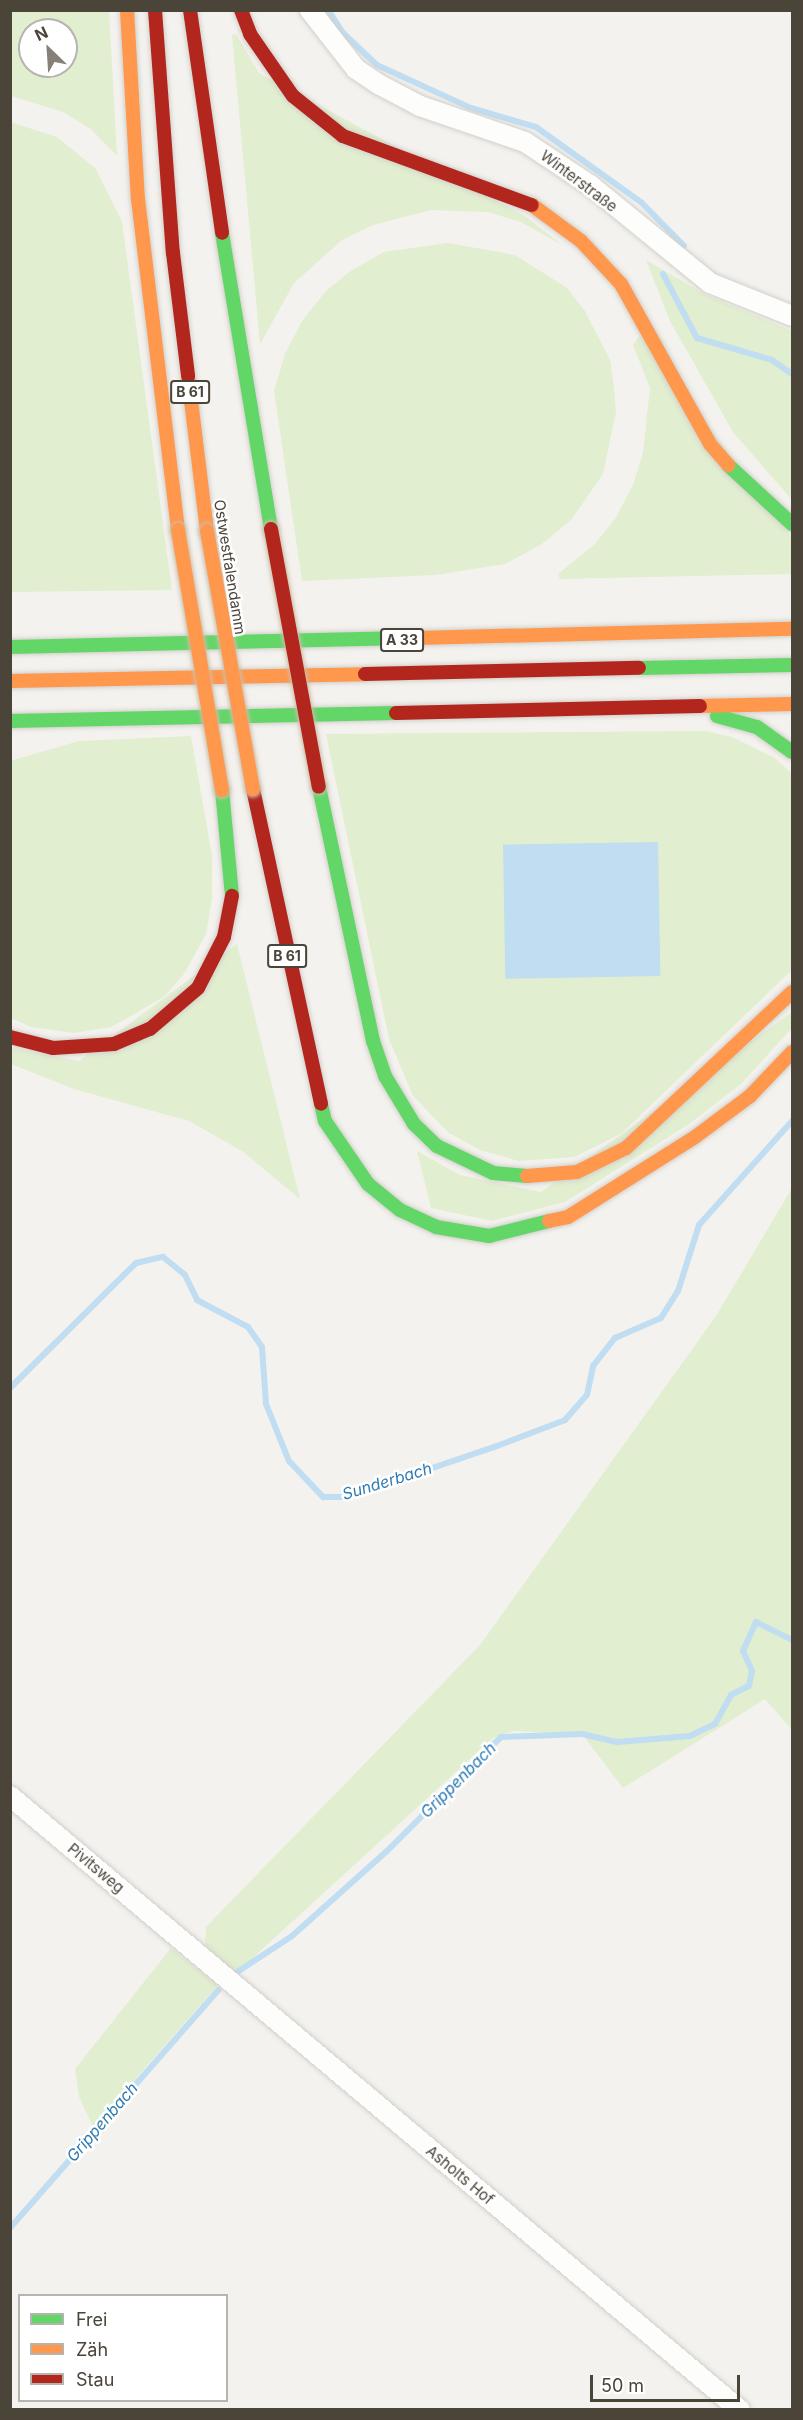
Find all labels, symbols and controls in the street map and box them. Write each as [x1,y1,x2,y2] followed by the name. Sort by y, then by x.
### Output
[18,18,78,78] north arrow
[31,22,51,45] text: N
[537,146,621,216] street label: Winterstraße
[169,381,211,403] road number: B 61
[210,498,250,636] street label: Ostwestfalendamm
[380,629,424,651] road number: A 33
[266,945,308,967] road number: B 61
[340,1458,434,1504] water label: Sunderbach
[416,1738,500,1822] water label: Grippenbach
[64,1839,128,1897] street label: Pivitsweg
[62,2078,142,2166] water label: Grippenbach
[423,2142,497,2208] street label: Asholts Hof
[18,2294,228,2402] legend
[76,2309,107,2330] text: Frei
[76,2339,108,2360] text: Zäh
[593,2363,743,2401] scale bar
[76,2369,114,2390] text: Stau
[601,2375,644,2396] text: 50 m

